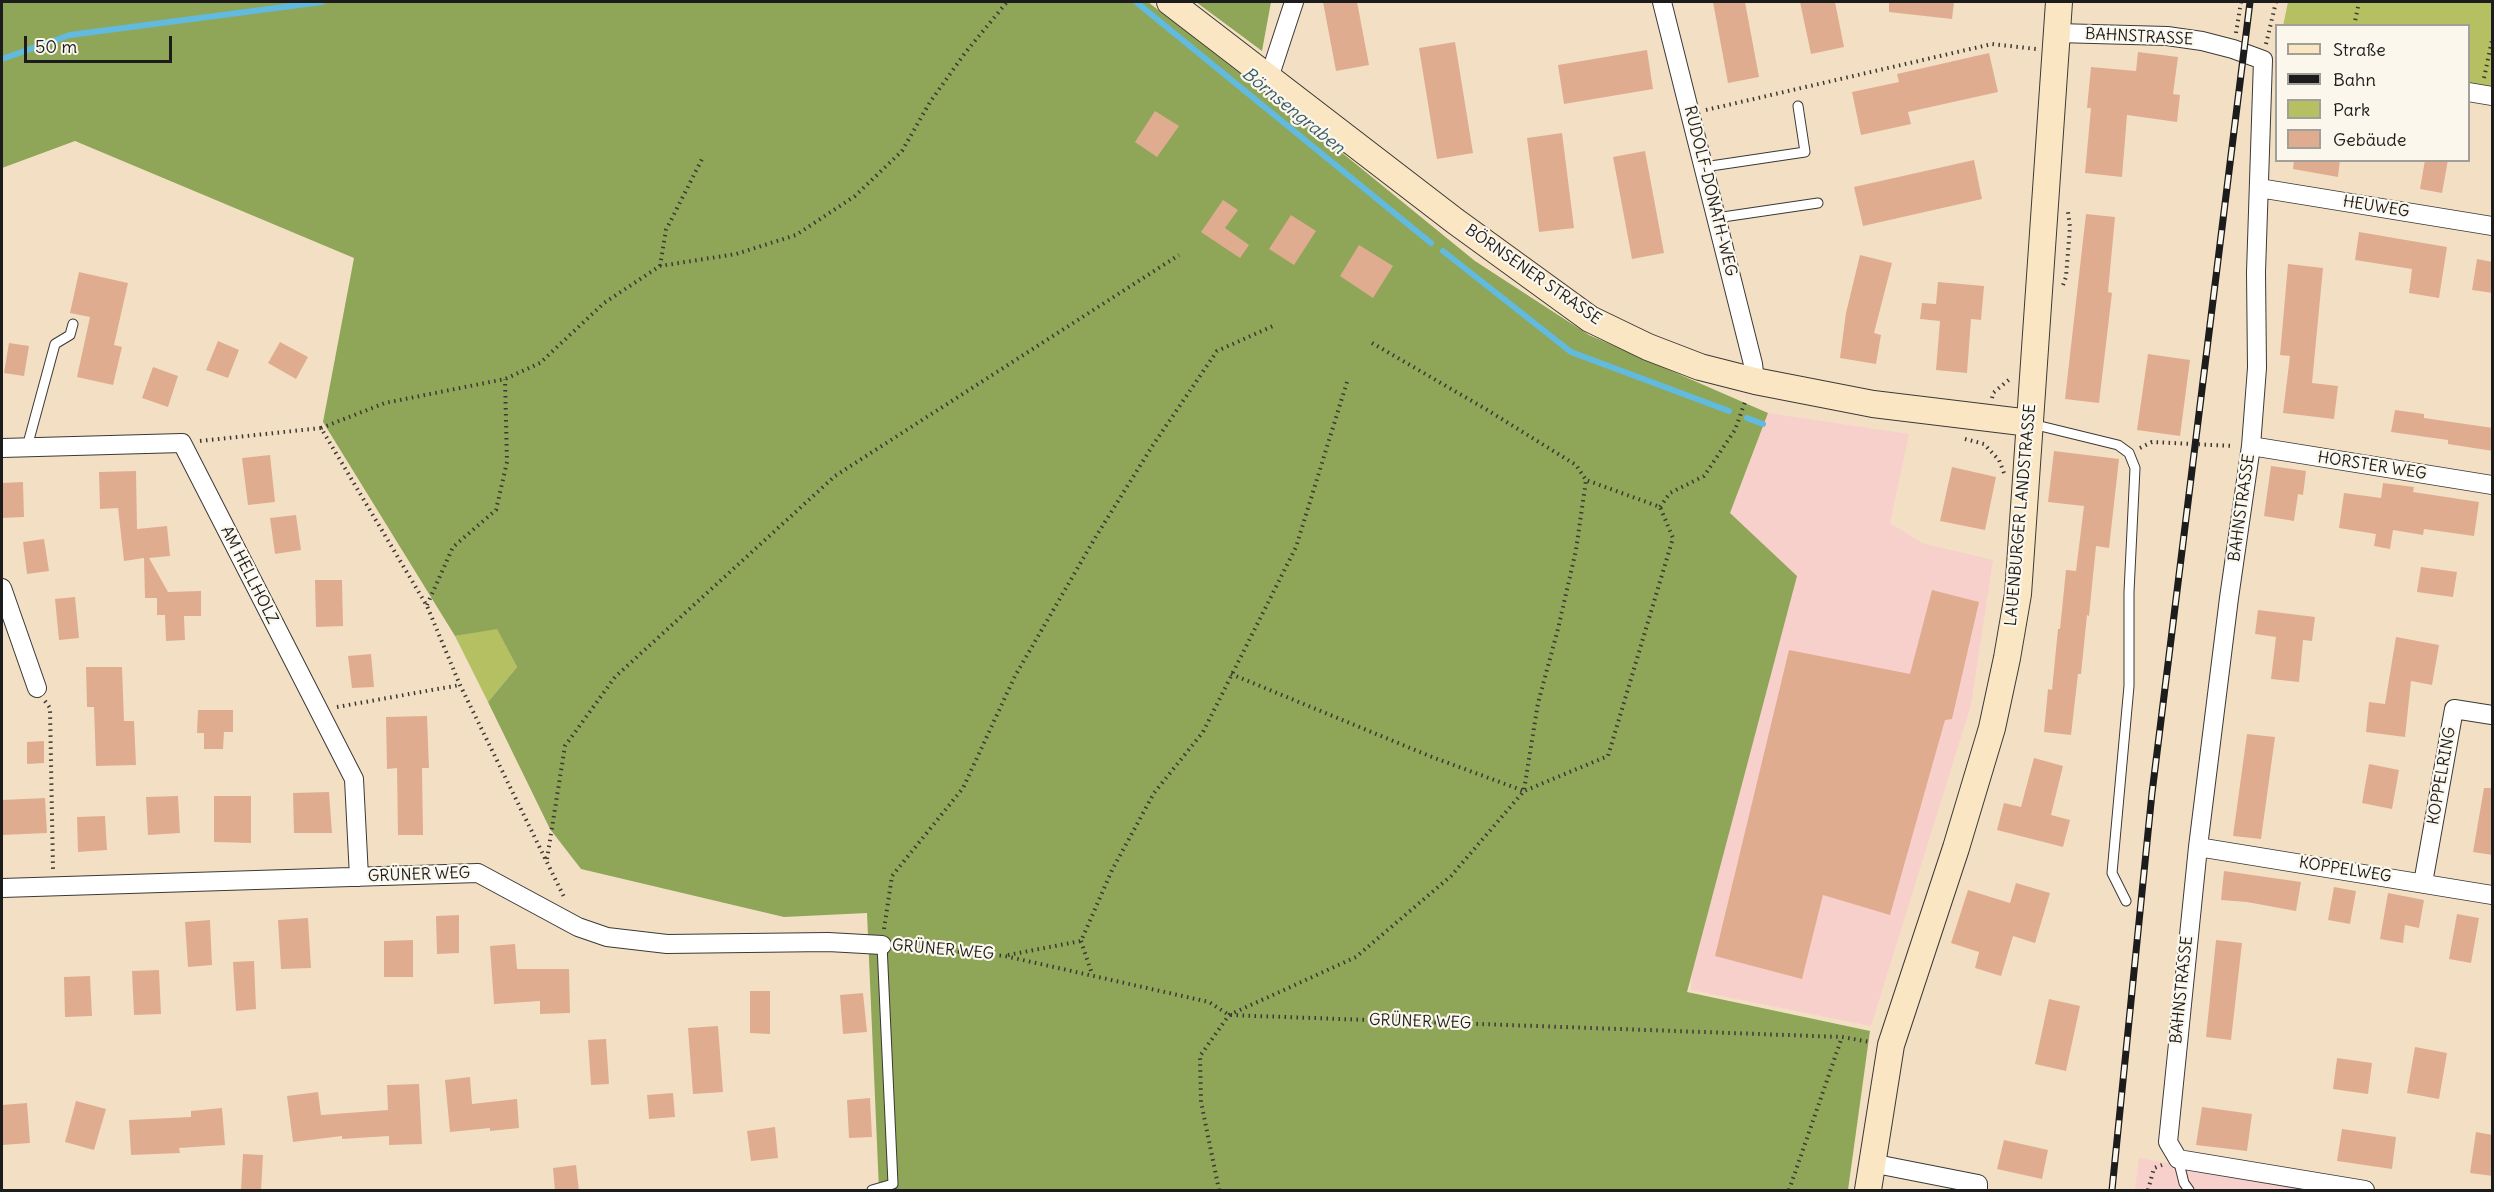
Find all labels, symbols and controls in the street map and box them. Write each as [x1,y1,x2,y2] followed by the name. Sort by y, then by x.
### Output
[27,24,176,62] scale bar
[2275,24,2470,162] legend
[2084,25,2194,49] street label: BAHNSTRASSE
[35,35,77,58] text: 50 m
[2333,38,2386,61] text: Straße
[1237,63,1349,159] water label: Börnsengraben
[2333,68,2376,91] text: Bahn
[2333,98,2370,121] text: Park
[1680,104,1740,278] street label: RUDOLF-DONATH-WEG
[2333,128,2406,151] text: Gebäude
[2341,192,2411,222] street label: HEUWEG
[1461,221,1605,329] street label: BÖRNSENER STRASSE
[2002,403,2040,627] street label: LAUENBURGER LANDSTRASSE
[2316,448,2428,484] street label: HORSTER WEG
[2225,453,2259,563] street label: BAHNSTRASSE
[216,523,282,627] street label: AM HELLHOLZ
[2424,726,2460,826] street label: KOPPELRING
[2297,853,2393,887] street label: KOPPELWEG
[368,864,470,886] street label: GRÜNER WEG
[2167,935,2197,1045] street label: BAHNSTRASSE
[891,936,995,964] street label: GRÜNER WEG
[1369,1011,1471,1033] street label: GRÜNER WEG

